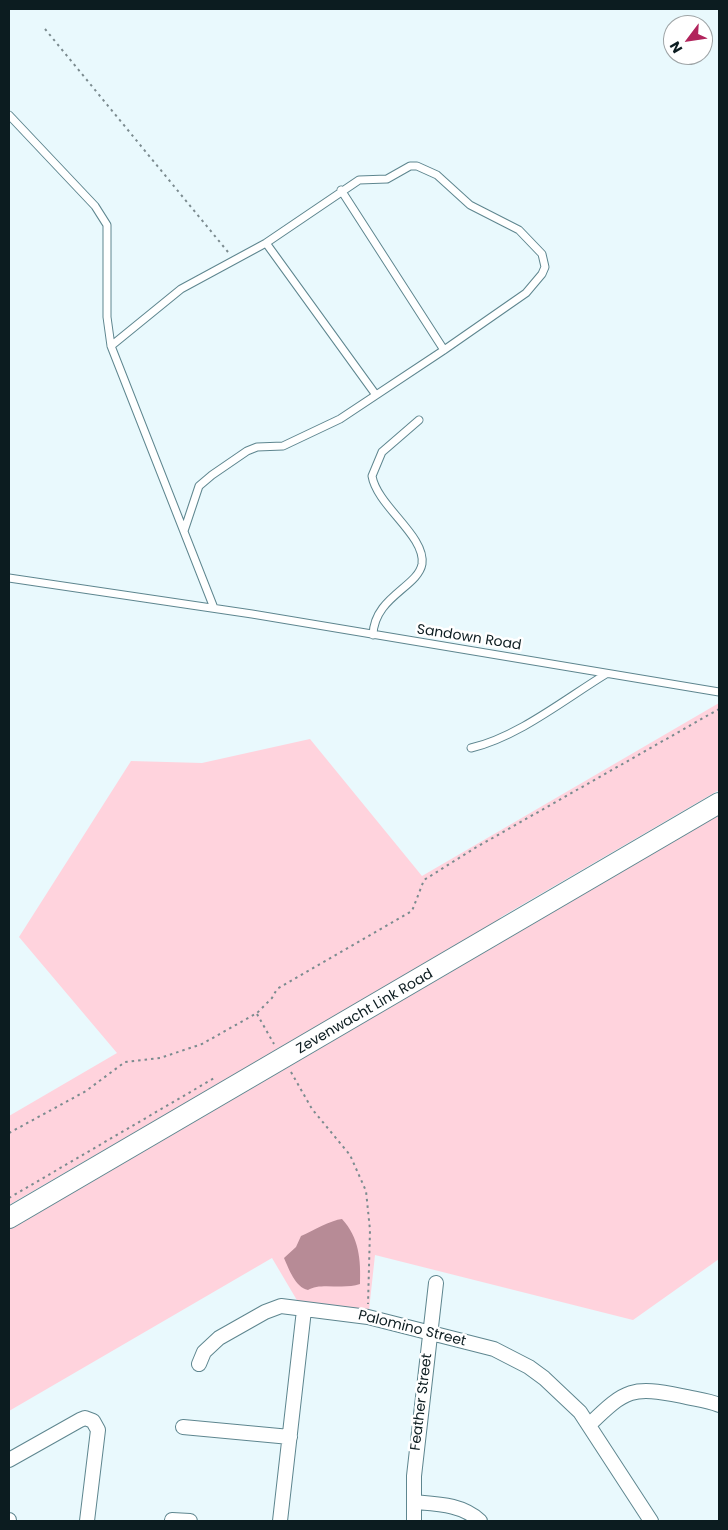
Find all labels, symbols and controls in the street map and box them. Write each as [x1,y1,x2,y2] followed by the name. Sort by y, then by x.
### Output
[663,15,713,65] north arrow
[665,38,687,57] text: N
[416,621,522,655] street label: Sandown Road
[294,966,436,1058] street label: Zevenwacht Link Road
[356,1307,468,1351] street label: Palomino Street
[408,1352,436,1452] street label: Feather Street

